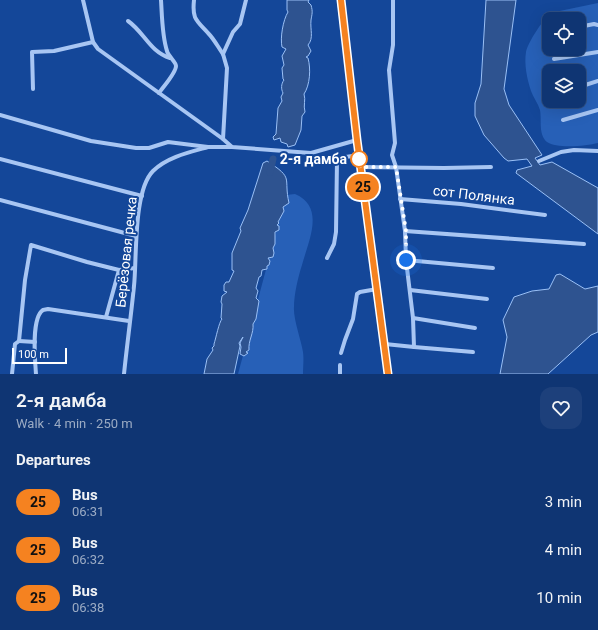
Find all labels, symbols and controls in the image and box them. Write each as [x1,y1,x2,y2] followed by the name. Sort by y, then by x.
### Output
[542,12,586,108] map controls
[542,12,586,56] button: locate
[542,64,586,108] button: layers
[350,150,368,168] marker: 2-я дамба
[280,151,348,167] place label: 2-я дамба
[345,174,381,200] line badge: 25
[355,179,371,195] text: 25
[432,182,516,208] street label: сот Полянка
[112,196,140,308] street label: Берёзовая речка
[396,250,416,270] your location
[12,346,67,365] scale bar
[18,348,49,361] text: 100 m
[540,387,582,429] button: heart
[16,389,107,412] text: 2-я дамба
[16,416,133,431] text: Walk · 4 min · 250 m
[16,451,91,469] text: Departures
[72,486,98,504] text: Bus
[545,493,582,511] text: 3 min
[30,494,46,510] text: 25
[72,504,104,519] text: 06:31
[72,534,98,552] text: Bus
[545,541,582,559] text: 4 min
[30,542,46,558] text: 25
[72,552,104,567] text: 06:32
[72,582,98,600] text: Bus
[536,589,582,607] text: 10 min
[30,590,46,606] text: 25
[72,600,104,615] text: 06:38

